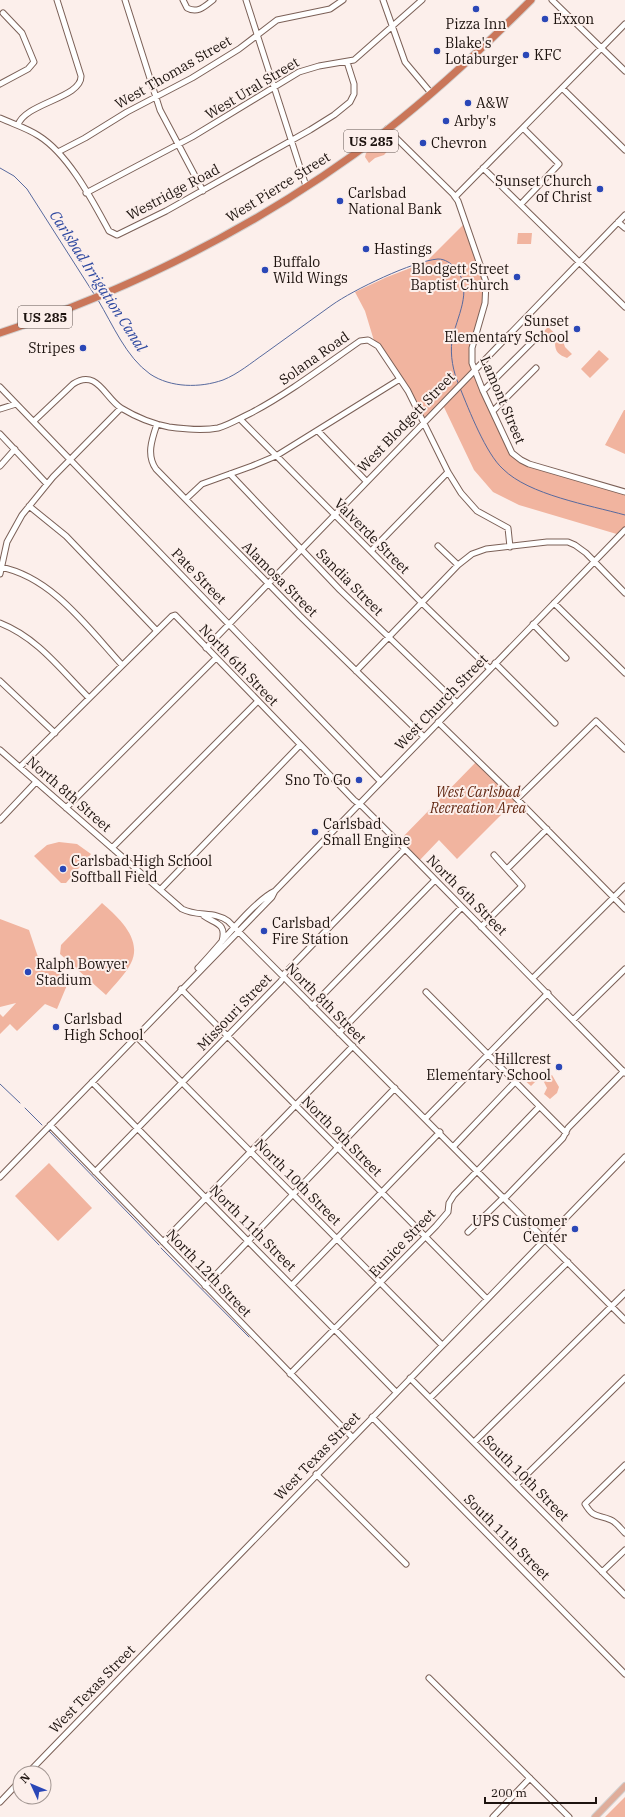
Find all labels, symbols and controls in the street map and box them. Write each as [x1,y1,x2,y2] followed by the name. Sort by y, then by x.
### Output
[471,4,481,14] marker: Pizza Inn
[553,10,594,28] place label: Exxon
[540,14,550,24] marker: Exxon
[445,15,507,33] place label: Pizza Inn
[112,31,234,113] street label: West Thomas Street
[445,34,519,68] place label: Blake's Lotaburger
[432,46,442,56] marker: Blake's Lotaburger
[534,46,562,64] place label: KFC
[521,50,531,60] marker: KFC
[202,53,302,123] street label: West Ural Street
[476,94,509,112] place label: A&W
[463,98,473,108] marker: A&W
[454,112,496,130] place label: Arby's
[441,116,451,126] marker: Arby's
[344,130,398,152] road number: US 285
[431,134,487,152] place label: Chevron
[418,138,428,148] marker: Chevron
[223,148,333,226] street label: West Pierce Street
[123,160,223,224] street label: Westridge Road
[495,172,592,206] place label: Sunset Church of Christ
[348,184,443,218] place label: Carlsbad National Bank
[595,184,605,194] marker: Sunset Church of Christ
[335,196,345,206] marker: Carlsbad National Bank
[46,207,152,356] water label: Carlsbad Irrigation Canal
[374,240,432,258] place label: Hastings
[361,244,371,254] marker: Hastings
[273,253,348,287] place label: Buffalo Wild Wings
[410,260,509,294] place label: Blodgett Street Baptist Church
[260,265,270,275] marker: Buffalo Wild Wings
[512,272,522,282] marker: Blodgett Street Baptist Church
[18,306,72,328] road number: US 285
[444,312,569,346] place label: Sunset Elementary School
[572,324,582,334] marker: Sunset Elementary School
[276,327,353,389] street label: Solana Road
[28,339,75,357] place label: Stripes
[78,343,88,353] marker: Stripes
[476,353,530,447] street label: Lamont Street
[353,368,459,476] street label: West Blodgett Street
[330,494,414,578] street label: Valverde Street
[238,537,322,621] street label: Alamosa Street
[168,544,230,608] street label: Pate Street
[313,545,388,620] street label: Sandia Street
[195,620,283,710] street label: North 6th Street
[391,650,491,754] street label: West Church Street
[23,752,115,836] street label: North 8th Street
[285,771,351,789] place label: Sno To Go
[354,775,364,785] marker: Sno To Go
[429,783,526,817] park label: West Carlsbad Recreation Area
[323,815,410,849] place label: Carlsbad Small Engine
[310,827,320,837] marker: Carlsbad Small Engine
[423,851,511,939] street label: North 6th Street
[71,852,212,886] place label: Carlsbad High School Softball Field
[58,864,68,874] marker: Carlsbad High School Softball Field
[272,914,349,948] place label: Carlsbad Fire Station
[259,926,269,936] marker: Carlsbad Fire Station
[36,955,128,989] place label: Ralph Bowyer Stadium
[282,959,370,1047] street label: North 8th Street
[23,967,33,977] marker: Ralph Bowyer Stadium
[193,970,275,1054] street label: Missouri Street
[64,1010,143,1044] place label: Carlsbad High School
[51,1022,61,1032] marker: Carlsbad High School
[426,1050,551,1084] place label: Hillcrest Elementary School
[554,1062,564,1072] marker: Hillcrest Elementary School
[298,1092,386,1180] street label: North 9th Street
[251,1135,345,1229] street label: North 10th Street
[206,1181,300,1275] street label: North 11th Street
[365,1205,439,1281] street label: Eunice Street
[472,1212,568,1246] place label: UPS Customer Center
[570,1224,580,1234] marker: UPS Customer Center
[163,1225,255,1321] street label: North 12th Street
[270,1408,364,1504] street label: West Texas Street
[479,1431,573,1525] street label: South 10th Street
[460,1490,554,1584] street label: South 11th Street
[45,1641,139,1737] street label: West Texas Street
[12,1765,52,1805] north arrow
[17,1770,33,1786] text: N
[485,1779,596,1805] scale bar
[491,1785,527,1800] text: 200 m

